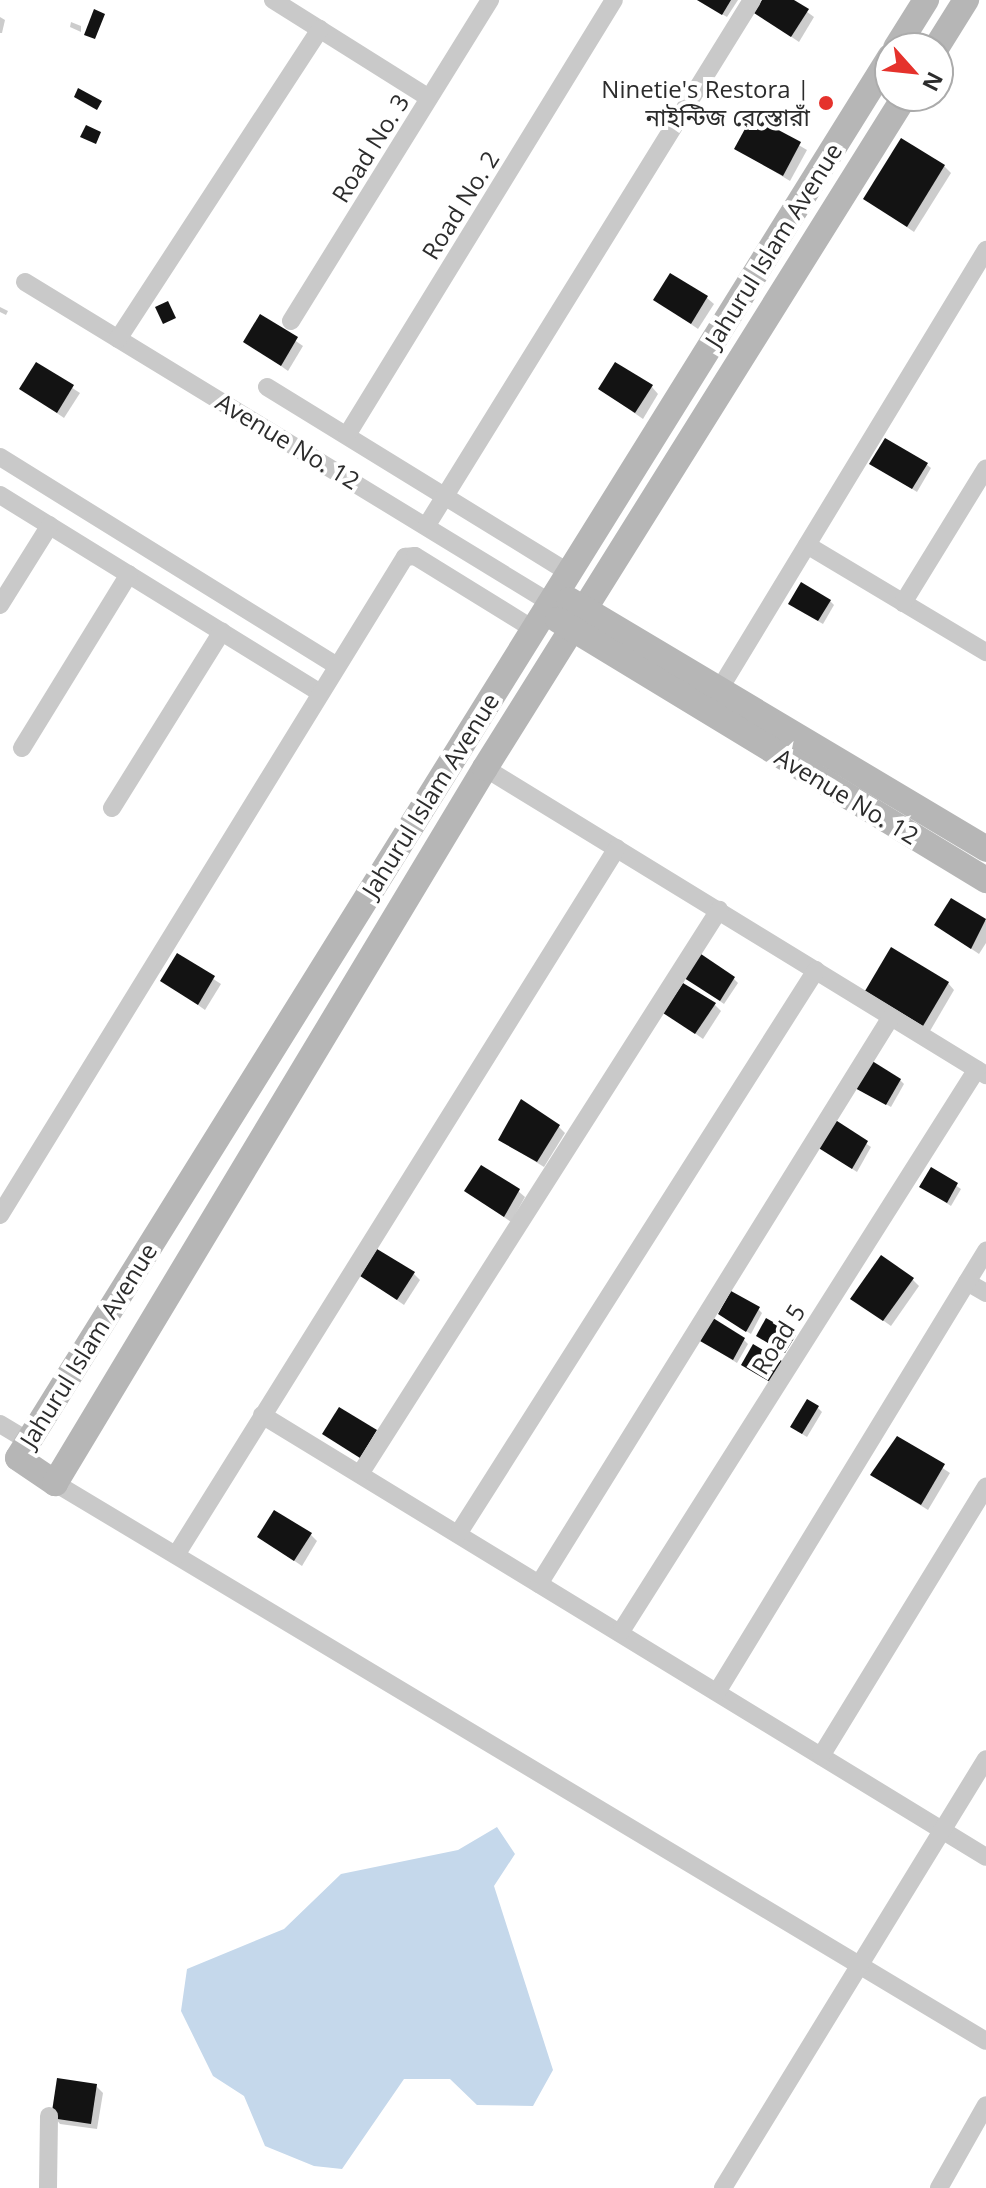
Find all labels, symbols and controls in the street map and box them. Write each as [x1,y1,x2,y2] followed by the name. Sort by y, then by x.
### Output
[874,32,954,112] north arrow
[916,67,951,97] text: N
[601,75,810,131] place label: Ninetie's Restora | নাইন্টিজ রেস্তোরাঁ
[325,89,415,207] street label: Road No. 3
[817,94,835,112] marker: Ninetie's Restora | নাইন্টিজ রেস্তোরাঁ
[698,137,848,353] street label: Jahurul Islam Avenue
[415,146,505,264] street label: Road No. 2
[211,387,365,495] street label: Avenue No. 12
[355,687,505,903] street label: Jahurul Islam Avenue
[770,742,924,850] street label: Avenue No. 12
[13,1237,163,1453] street label: Jahurul Islam Avenue
[745,1299,811,1379] street label: Road 5

